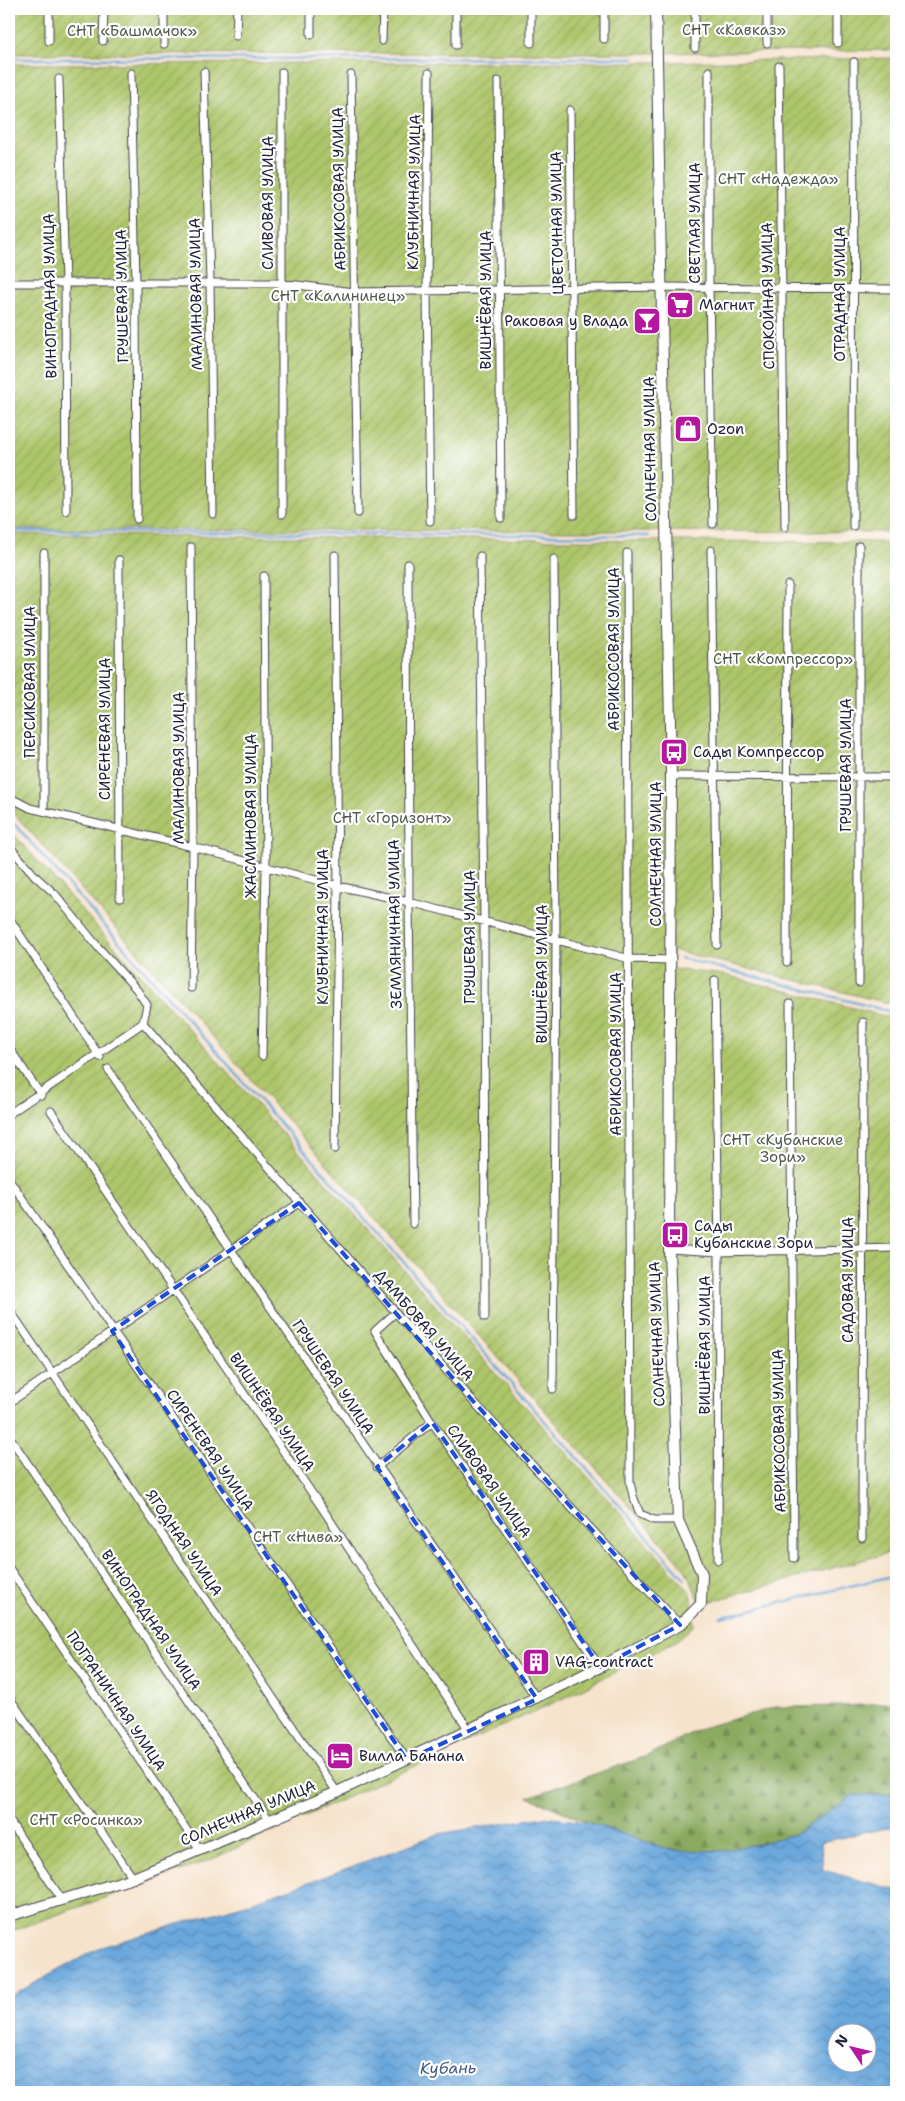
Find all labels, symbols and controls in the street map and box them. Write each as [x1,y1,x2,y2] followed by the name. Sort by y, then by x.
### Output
[682,20,786,40] park label: СНТ «Кавказ»
[67,21,197,41] park label: СНТ «Башмачок»
[328,107,350,271] street label: АБРИКОСОВАЯ УЛИЦА
[403,114,425,270] street label: КЛУБНИЧНАЯ УЛИЦА
[258,136,278,270] street label: СЛИВОВАЯ УЛИЦА
[546,151,568,295] street label: ЦВЕТОЧНАЯ УЛИЦА
[685,162,705,284] street label: СВЕТЛАЯ УЛИЦА
[718,169,838,189] park label: СНТ «Надежда»
[39,213,61,379] street label: ВИНОГРАДНАЯ УЛИЦА
[185,217,207,371] street label: МАЛИНОВАЯ УЛИЦА
[756,222,779,370] street label: СПОКОЙНАЯ УЛИЦА
[830,226,850,362] street label: ОТРАДНАЯ УЛИЦА
[111,229,133,363] street label: ГРУШЕВАЯ УЛИЦА
[476,230,496,370] street label: ВИШНЁВАЯ УЛИЦА
[271,286,405,306] park label: СНТ «Калининец»
[665,290,695,320] supermarket icon: Магнит
[699,295,755,315] place label: Магнит
[632,306,662,336] bar icon: Раковая у Влада
[504,311,629,331] place label: Раковая у Влада
[639,376,661,522] street label: СОЛНЕЧНАЯ УЛИЦА
[673,414,703,444] shop icon: Ozon
[707,419,744,439] place label: Ozon
[604,567,624,731] street label: АБРИКОСОВАЯ УЛИЦА
[20,606,40,758] street label: ПЕРСИКОВАЯ УЛИЦА
[713,649,853,669] park label: СНТ «Компрессор»
[95,658,115,800] street label: СИРЕНЕВАЯ УЛИЦА
[169,692,189,844] street label: МАЛИНОВАЯ УЛИЦА
[836,698,856,832] street label: ГРУШЕВАЯ УЛИЦА
[241,733,261,898] street label: ЖАСМИНОВАЯ УЛИЦА
[659,737,689,767] bus stop icon: Сады Компрессор
[693,742,824,762] place label: Сады Компрессор
[646,781,666,927] street label: СОЛНЕЧНАЯ УЛИЦА
[333,808,451,828] park label: СНТ «Горизонт»
[384,839,406,1009] street label: ЗЕМЛЯНИЧНАЯ УЛИЦА
[313,849,333,1005] street label: КЛУБНИЧНАЯ УЛИЦА
[460,870,480,1004] street label: ГРУШЕВАЯ УЛИЦА
[532,904,552,1044] street label: ВИШНЁВАЯ УЛИЦА
[606,972,626,1136] street label: АБРИКОСОВАЯ УЛИЦА
[722,1130,844,1167] park label: СНТ «Кубанские Зори»
[694,1216,813,1253] place label: Сады Кубанские Зори
[838,1217,858,1343] street label: САДОВАЯ УЛИЦА
[660,1220,690,1250] bus stop icon: Сады Кубанские Зори
[644,1261,670,1407] street label: СОЛНЕЧНАЯ УЛИЦА
[370,1265,478,1385] street label: ДАМБОВАЯ УЛИЦА
[695,1275,715,1415] street label: ВИШНЁВАЯ УЛИЦА
[287,1316,379,1438] street label: ГРУШЕВАЯ УЛИЦА
[225,1349,319,1475] street label: ВИШНЁВАЯ УЛИЦА
[768,1349,790,1513] street label: АБРИКОСОВАЯ УЛИЦА
[162,1385,258,1515] street label: СИРЕНЕВАЯ УЛИЦА
[442,1420,536,1542] street label: СЛИВОВАЯ УЛИЦА
[141,1486,227,1600] street label: ЯГОДНАЯ УЛИЦА
[253,1527,343,1547] park label: СНТ «Нива»
[97,1546,206,1694] street label: ВИНОГРАДНАЯ УЛИЦА
[62,1627,170,1775] street label: ПОГРАНИЧНАЯ УЛИЦА
[521,1647,551,1677] building icon: VAG-contract
[555,1652,653,1672] place label: VAG-contract
[325,1741,355,1771] hotel icon: Вилла Банана
[359,1746,465,1766] place label: Вилла Банана
[177,1775,319,1851] street label: СОЛНЕЧНАЯ УЛИЦА
[30,1810,142,1830] park label: СНТ «Росинка»
[828,2024,878,2074] north arrow
[831,2031,852,2050] text: N
[420,2057,476,2079] water label: Кубань

